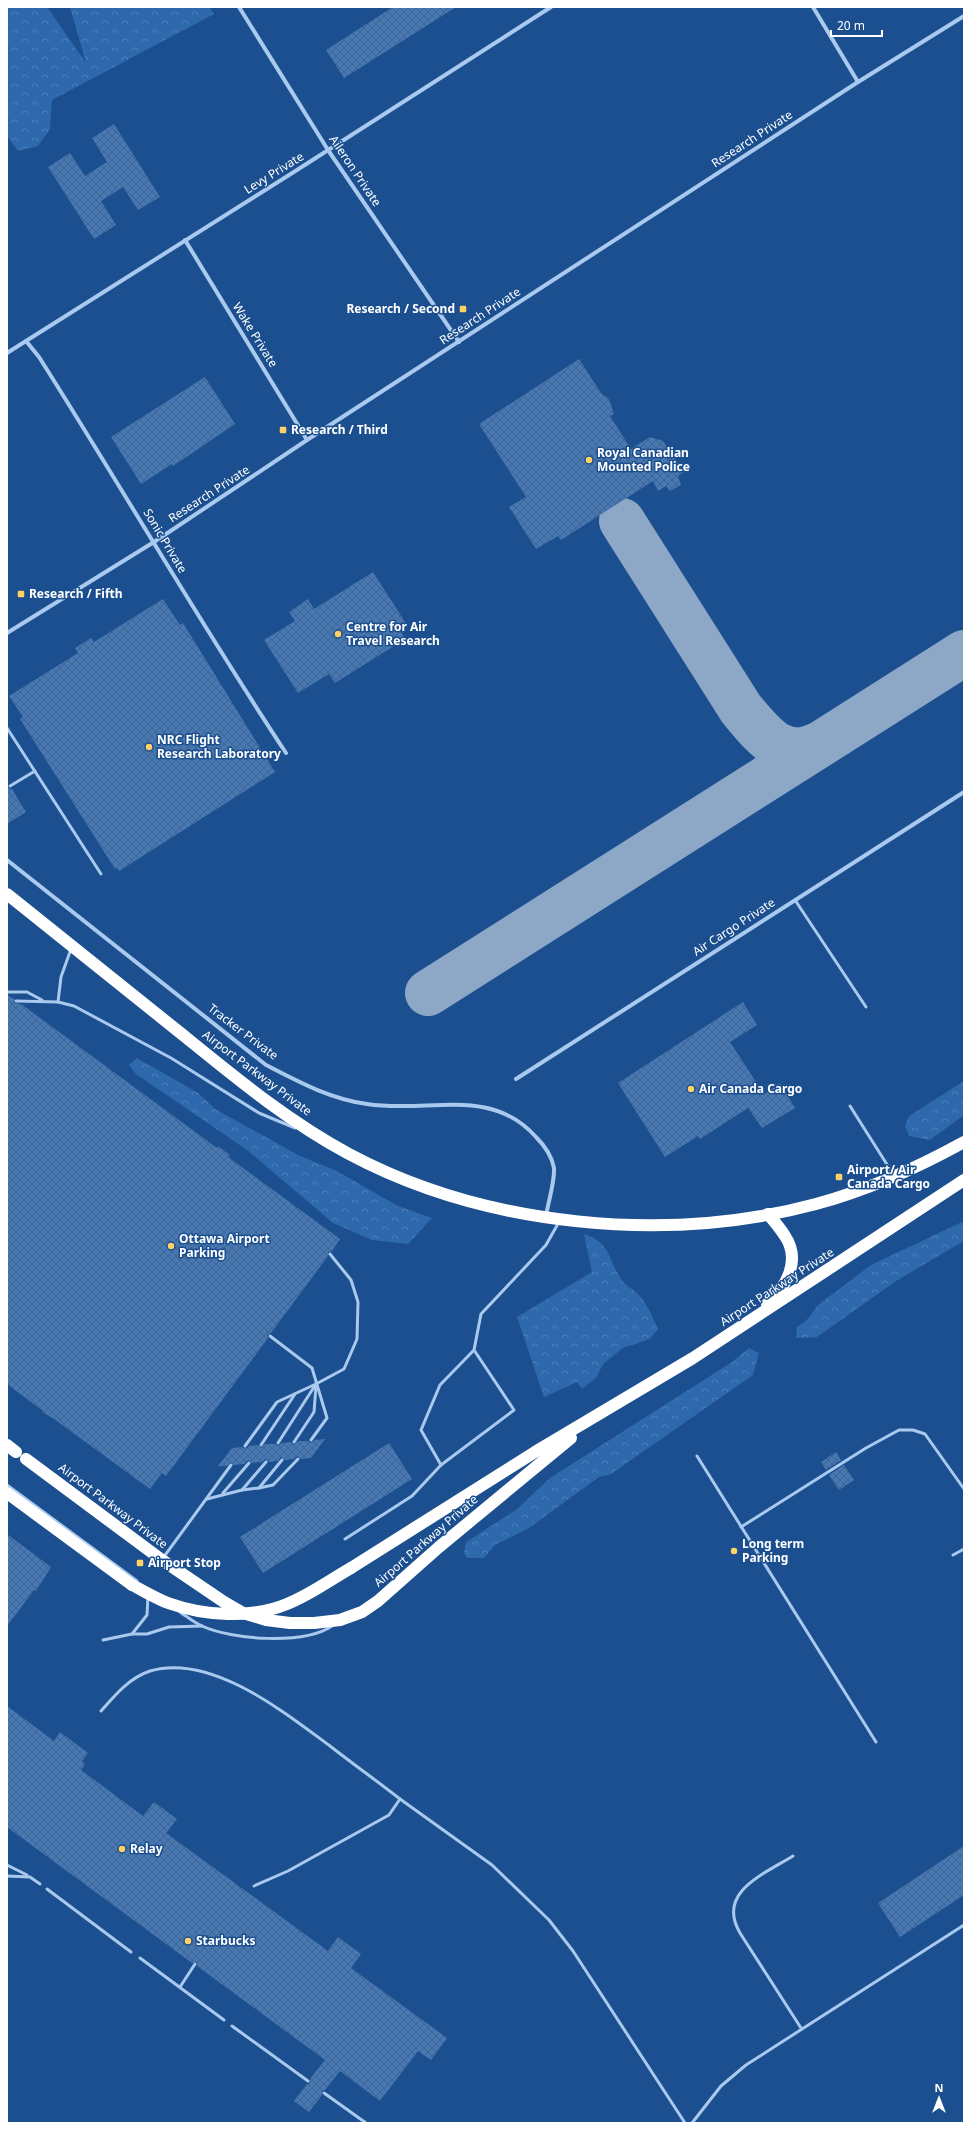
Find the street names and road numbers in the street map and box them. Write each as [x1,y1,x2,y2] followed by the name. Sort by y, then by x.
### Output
[708,106,796,171] street label: Research Private
[325,132,386,210] street label: Aileron Private
[241,147,307,198] street label: Levy Private
[436,283,524,348] street label: Research Private
[229,299,282,370] street label: Wake Private
[165,461,253,526] street label: Research Private
[139,505,191,576] street label: Sonic Private
[689,893,778,960] street label: Air Cargo Private
[205,1000,282,1064] street label: Tracker Private
[199,1026,316,1119] street label: Airport Parkway Private
[716,1243,837,1330] street label: Airport Parkway Private
[55,1459,172,1552] street label: Airport Parkway Private
[370,1491,482,1591] street label: Airport Parkway Private

